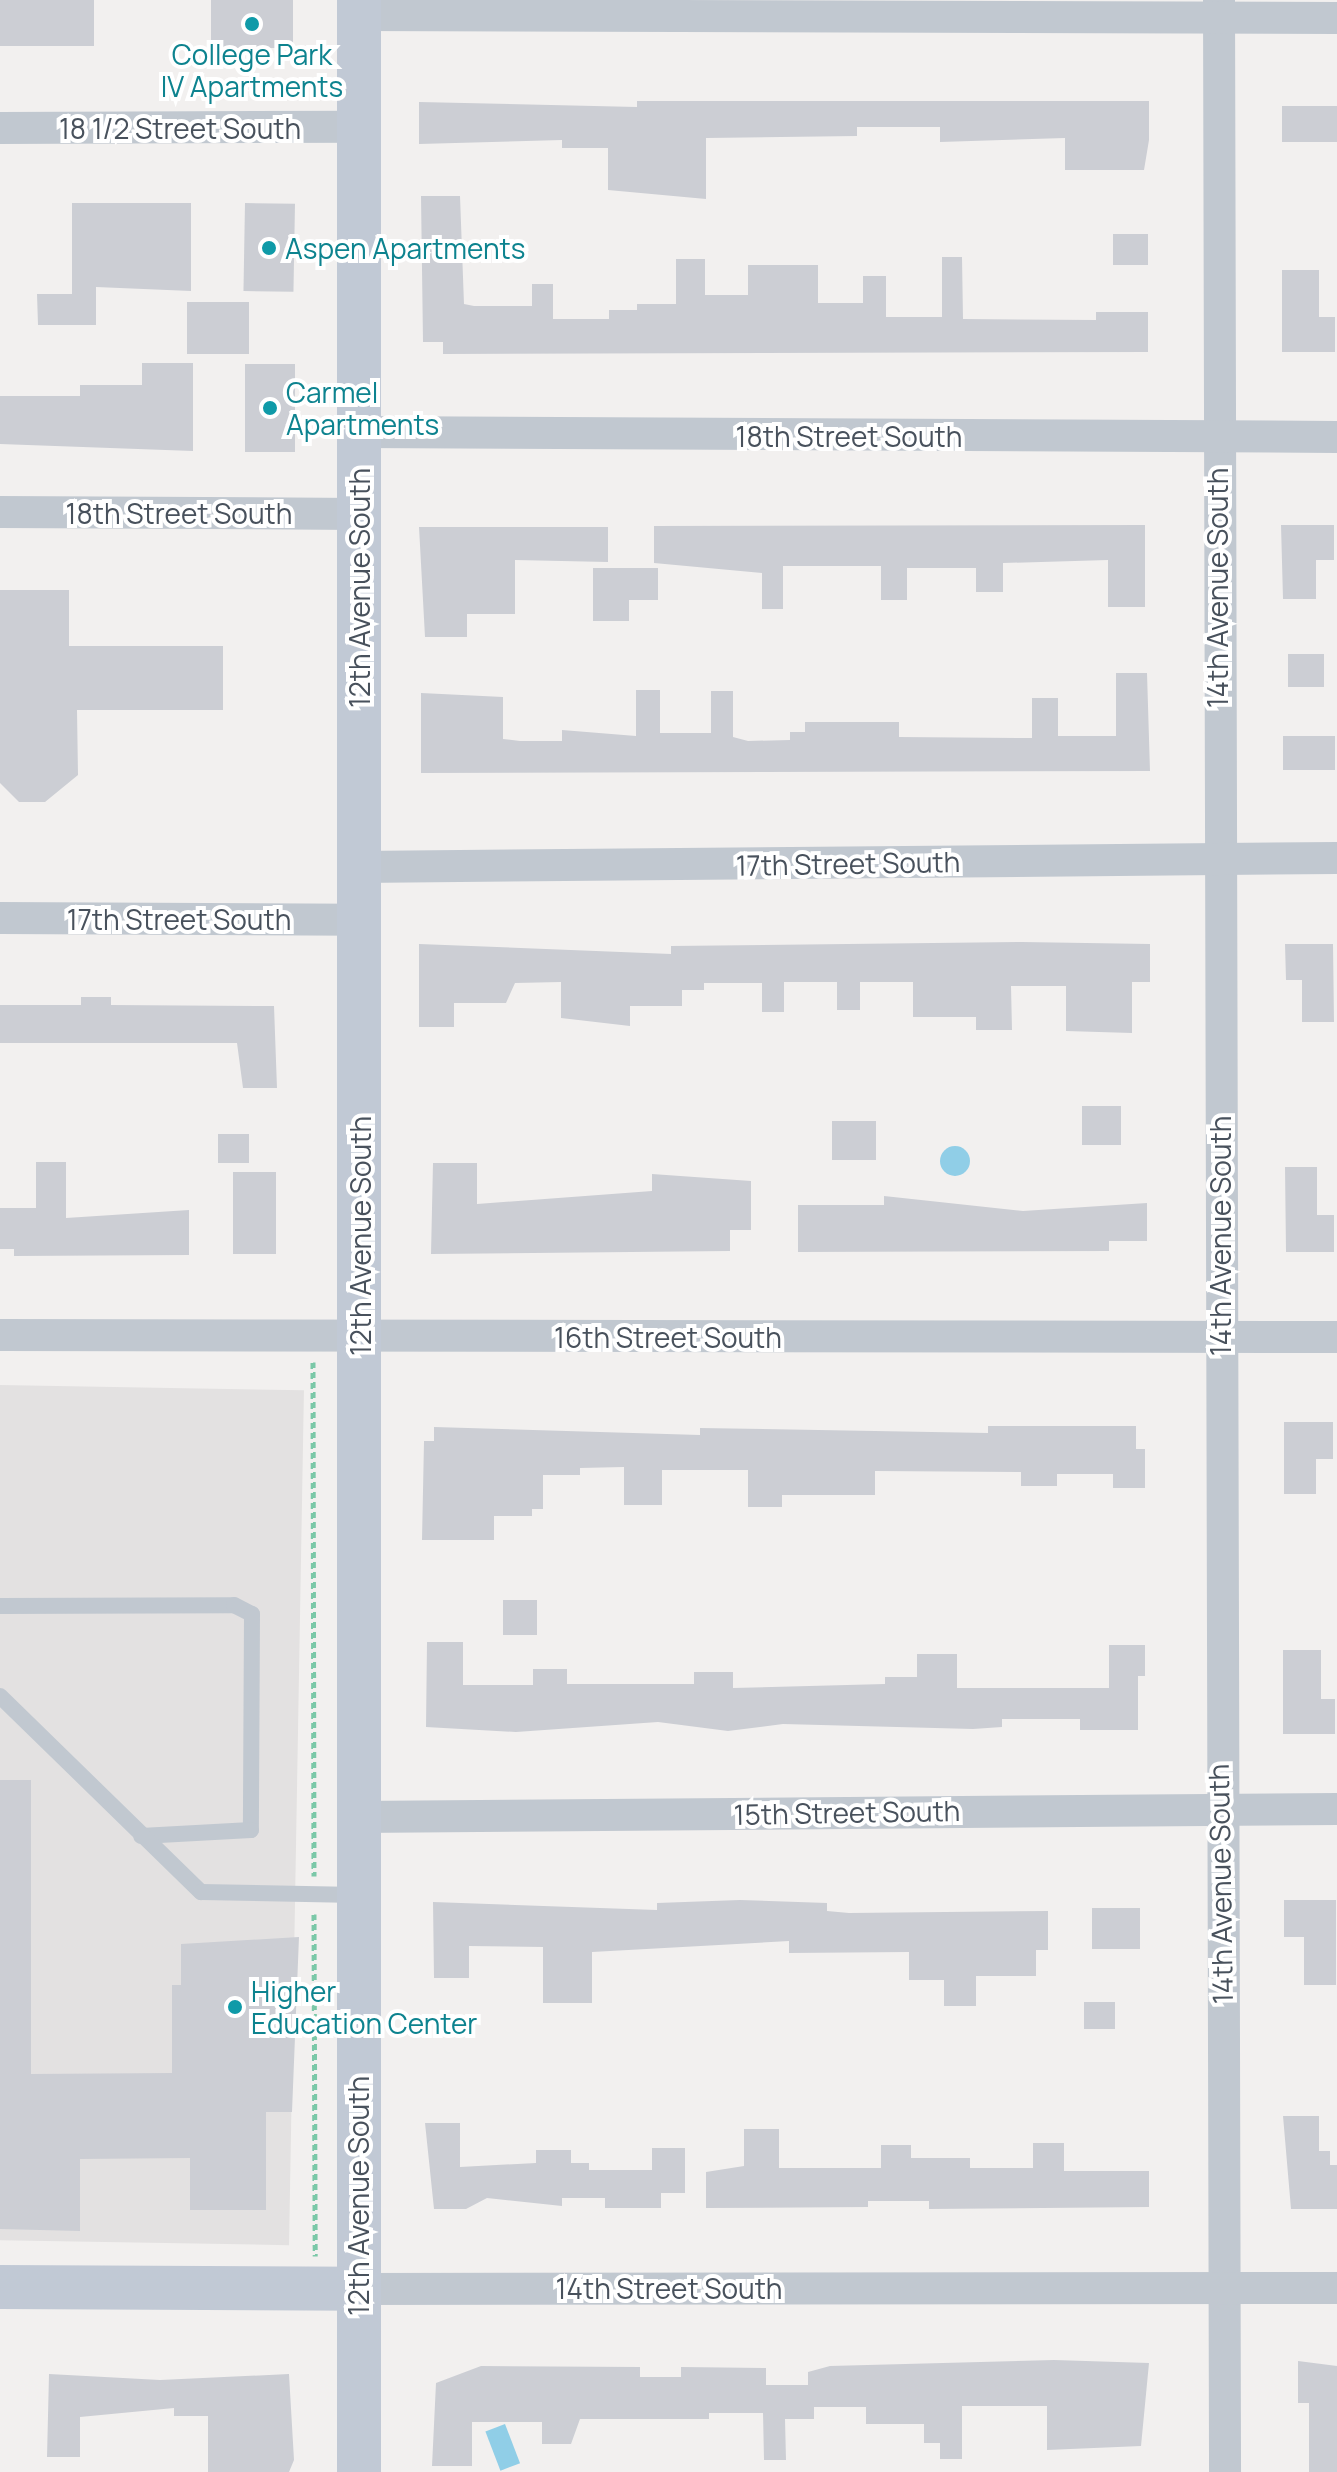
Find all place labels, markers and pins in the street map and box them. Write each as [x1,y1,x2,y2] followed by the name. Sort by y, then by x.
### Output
[243,15,261,33] marker: College Park IV Apartments
[161,37,343,103] place label: College Park IV Apartments
[285,231,526,265] place label: Aspen Apartments
[260,239,278,257] marker: Aspen Apartments
[286,375,439,441] place label: Carmel Apartments
[261,399,279,417] marker: Carmel Apartments
[251,1974,477,2040] place label: Higher Education Center
[226,1998,244,2016] marker: Higher Education Center

